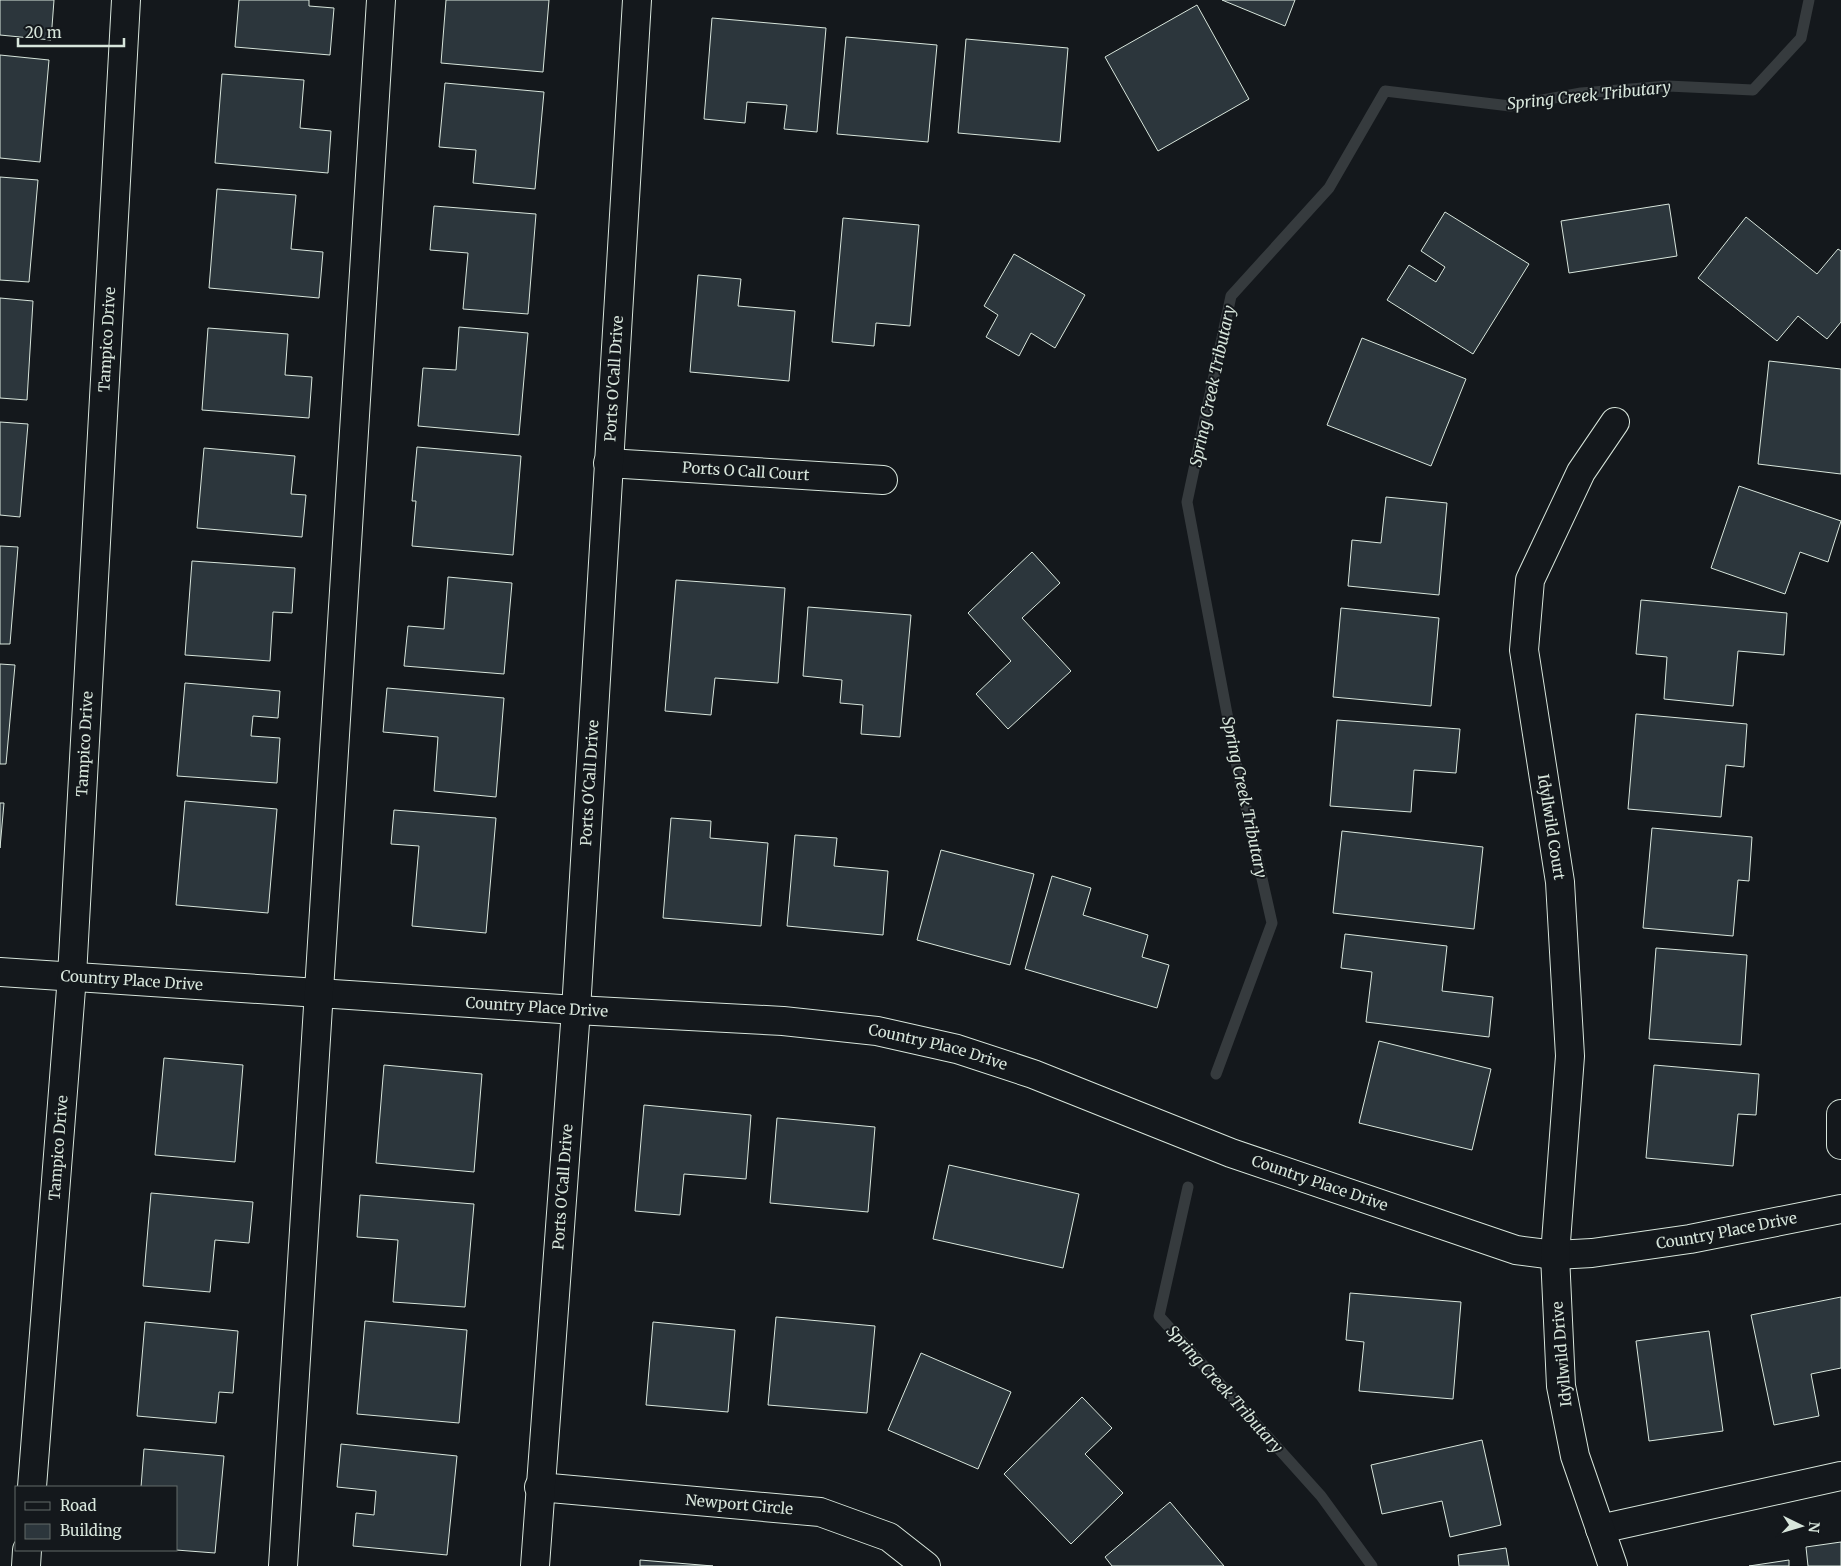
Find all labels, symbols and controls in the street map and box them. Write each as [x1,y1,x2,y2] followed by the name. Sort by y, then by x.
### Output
[18,15,124,47] scale bar
[25,23,62,42] text: 20 m
[1506,76,1672,114] water label: Spring Creek Tributary
[94,286,119,393] street label: Tampico Drive
[1185,303,1239,469] water label: Spring Creek Tributary
[600,315,627,442] street label: Ports O'Call Drive
[682,458,810,484] street label: Ports O Call Court
[72,691,97,797] street label: Tampico Drive
[1218,714,1272,880] water label: Spring Creek Tributary
[576,719,603,846] street label: Ports O'Call Drive
[1534,773,1569,881] street label: Idyllwild Court
[60,966,204,994] street label: Country Place Drive
[465,993,609,1021] street label: Country Place Drive
[868,1020,1010,1074] street label: Country Place Drive
[44,1094,72,1201] street label: Tampico Drive
[548,1123,577,1251] street label: Ports O'Call Drive
[1249,1151,1391,1215] street label: Country Place Drive
[1655,1208,1799,1253] street label: Country Place Drive
[1547,1300,1576,1407] street label: Idyllwild Drive
[1162,1321,1288,1457] water label: Spring Creek Tributary
[15,1486,178,1551] legend
[685,1490,794,1519] street label: Newport Circle
[60,1496,96,1515] text: Road
[1776,1501,1826,1551] north arrow
[60,1521,122,1540] text: Building
[1805,1521,1823,1533] text: N

